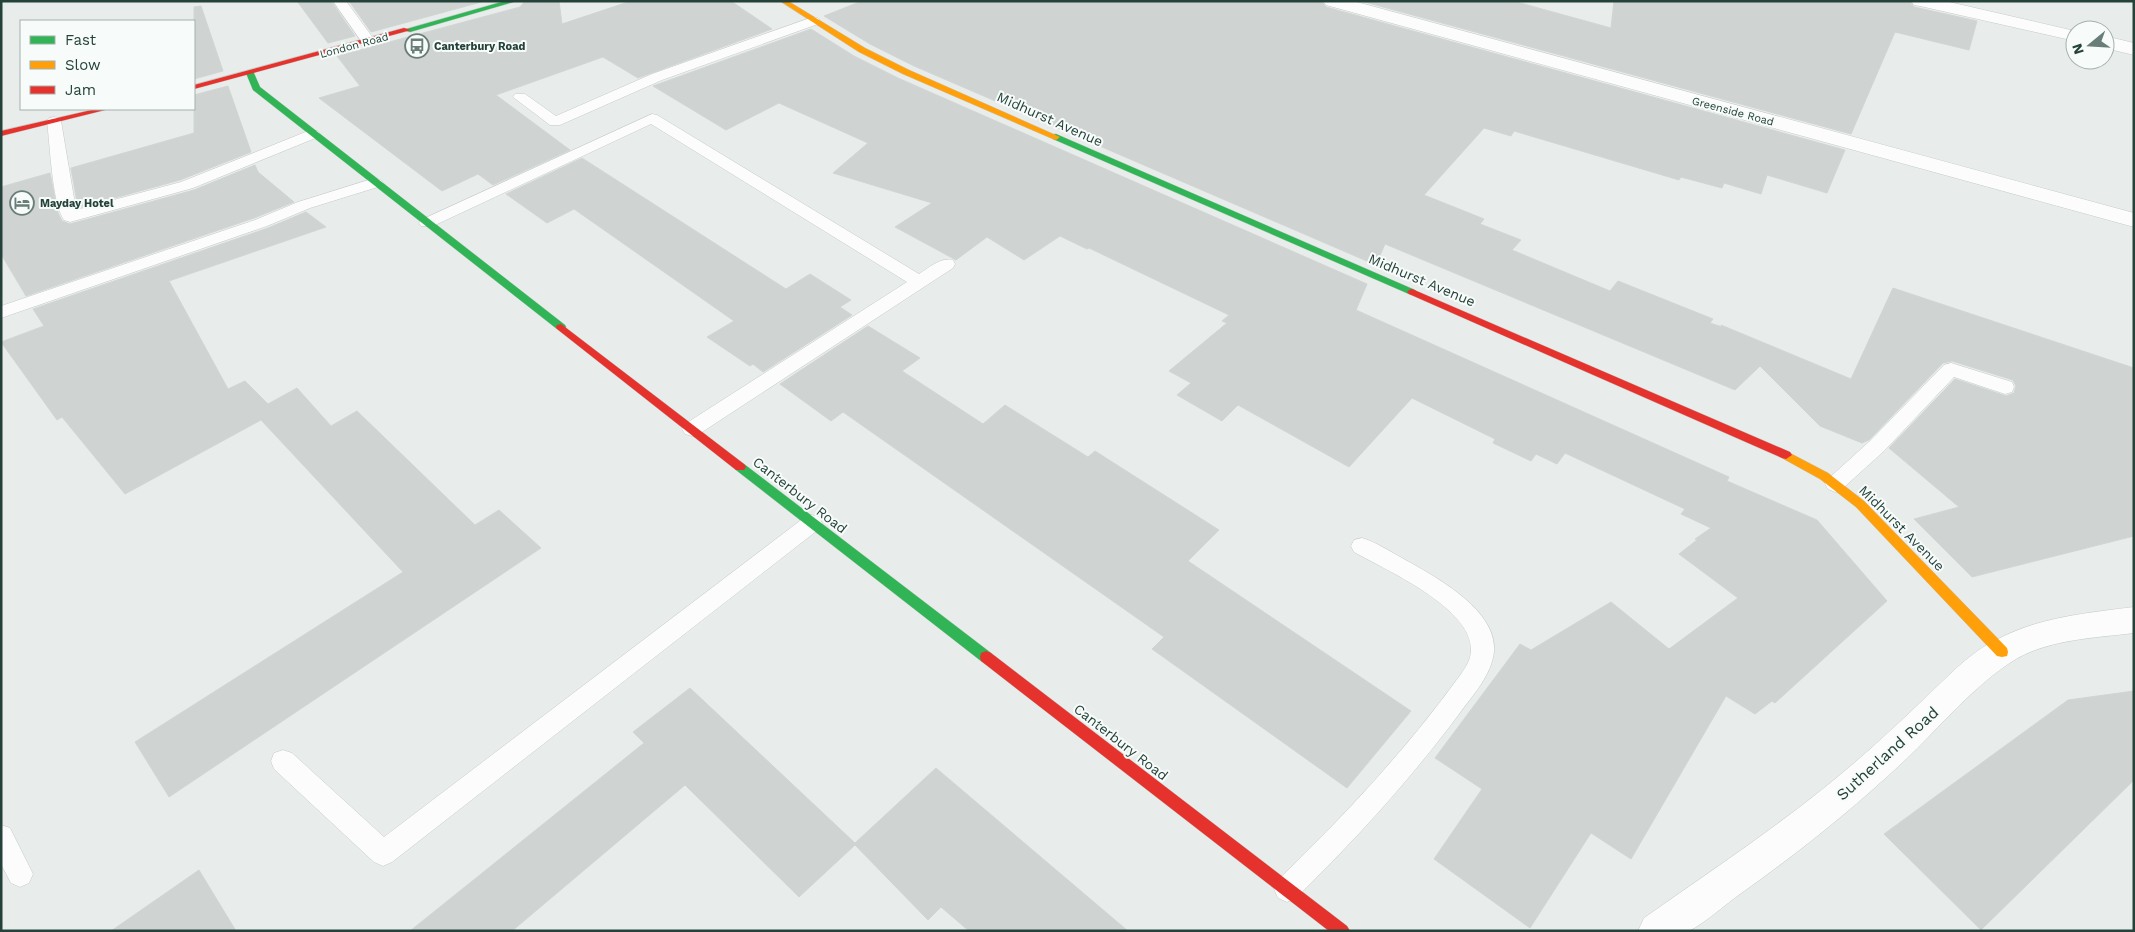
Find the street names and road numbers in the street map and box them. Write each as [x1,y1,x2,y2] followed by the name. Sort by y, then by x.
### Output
[318,30,390,61] street label: London Road
[995,88,1105,150] street label: Midhurst Avenue
[1690,94,1775,129] street label: Greenside Road
[1366,250,1478,310] street label: Midhurst Avenue
[750,453,850,537] street label: Canterbury Road
[1856,482,1948,574] street label: Midhurst Avenue
[1071,700,1171,784] street label: Canterbury Road
[1832,703,1942,804] street label: Sutherland Road

